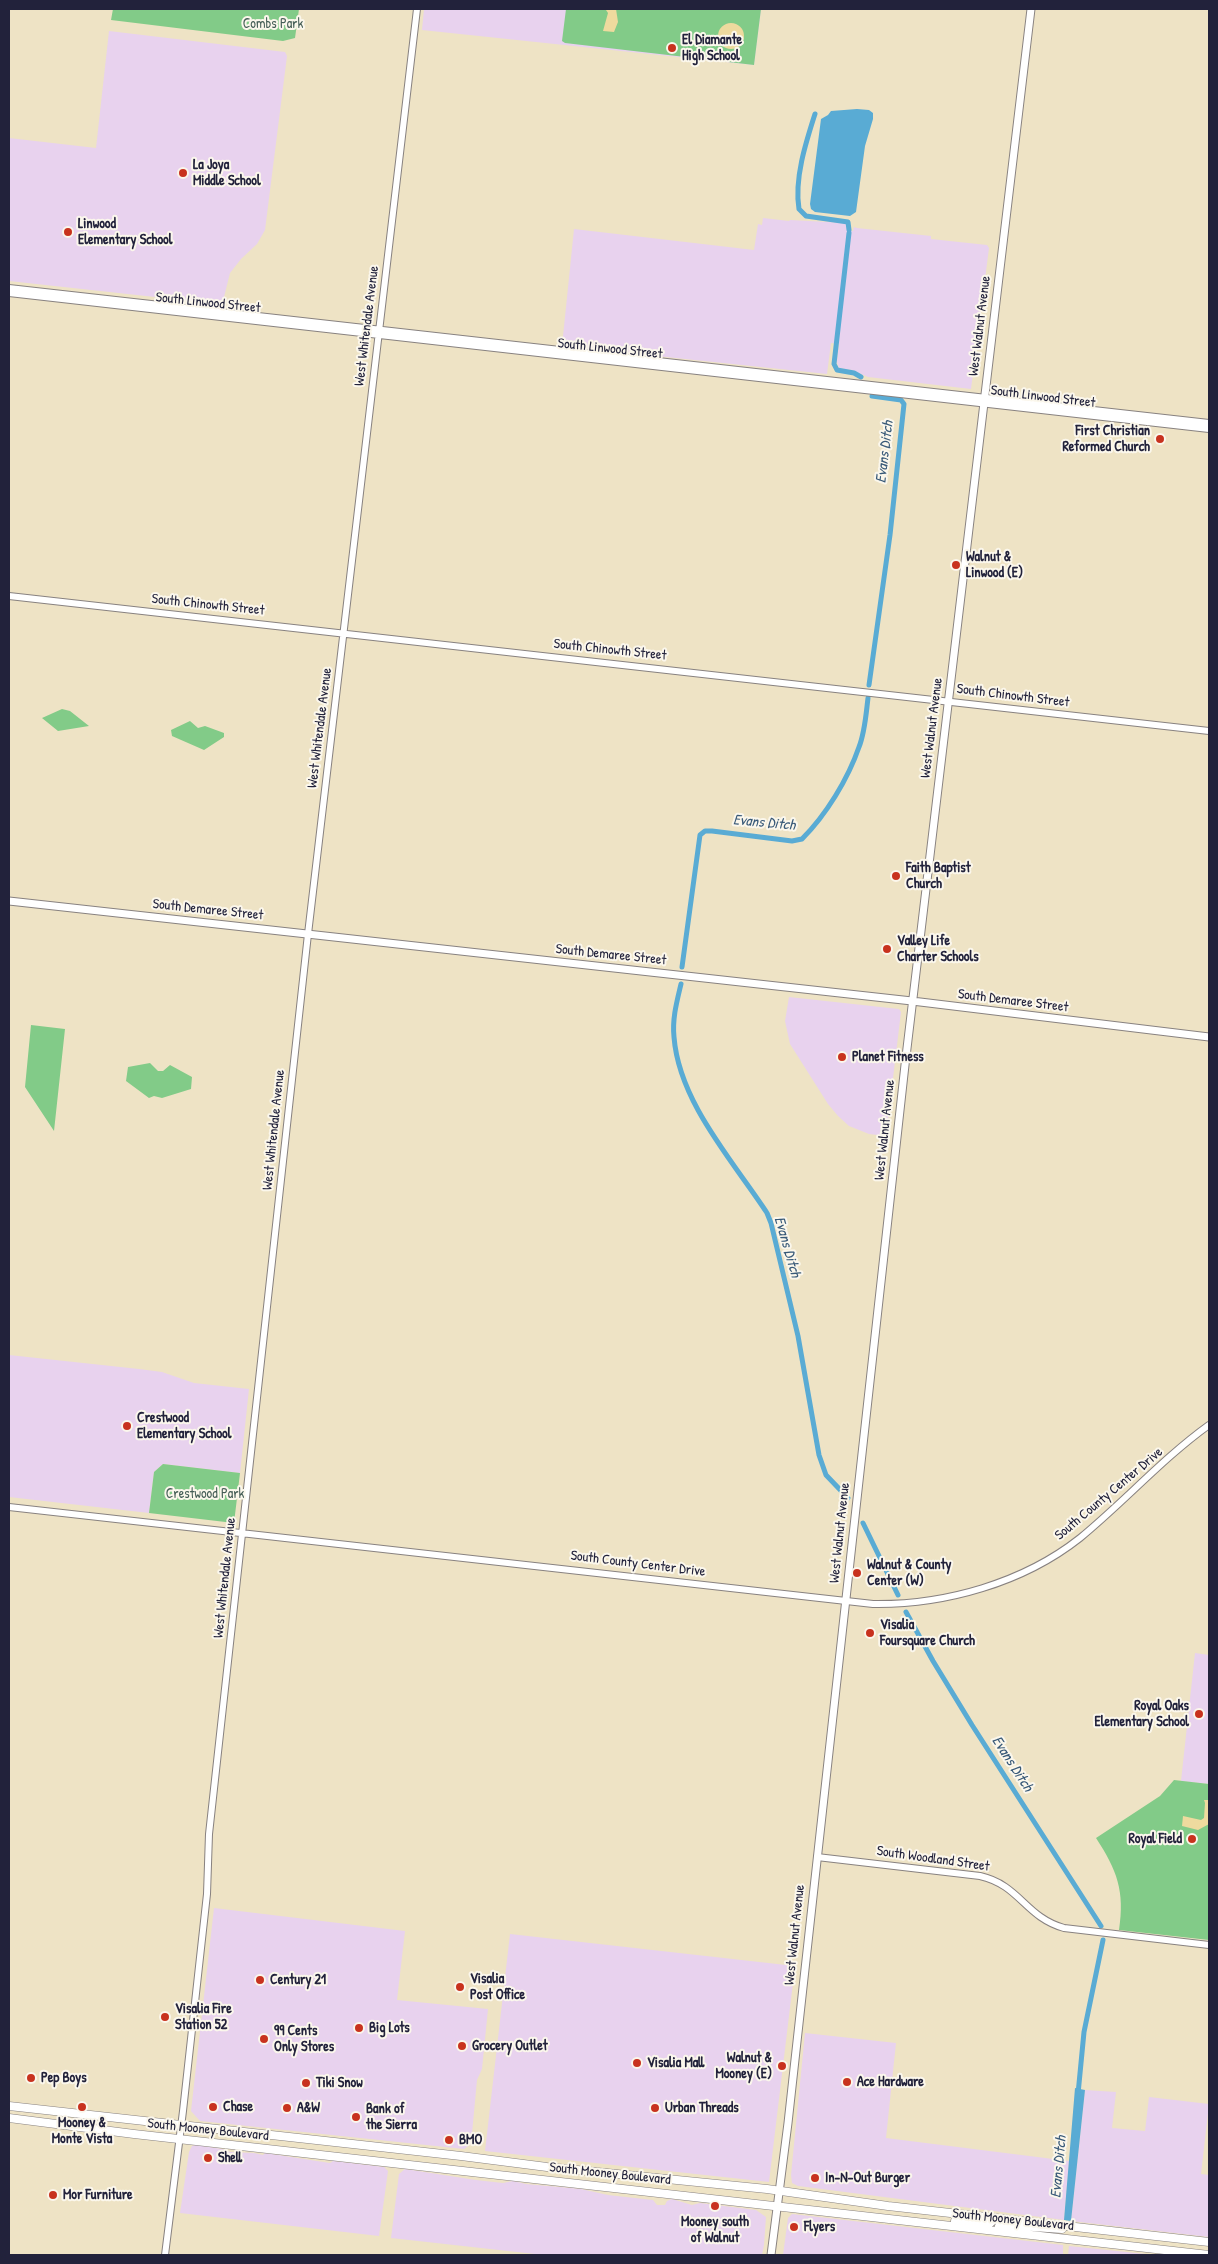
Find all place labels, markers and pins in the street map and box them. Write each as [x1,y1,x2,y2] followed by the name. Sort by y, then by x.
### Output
[682,32,742,64] place label: El Diamante High School
[666,42,678,54] marker: El Diamante High School
[193,157,261,190] place label: La Joya Middle School
[177,167,189,179] marker: La Joya Middle School
[78,216,172,248] place label: Linwood Elementary School
[62,226,74,238] marker: Linwood Elementary School
[1062,423,1150,456] place label: First Christian Reformed Church
[1154,433,1166,445] marker: First Christian Reformed Church
[966,549,1023,582] place label: Walnut & Linwood (E)
[950,559,962,571] marker: Walnut & Linwood (E)
[906,860,971,892] place label: Faith Baptist Church
[890,870,902,882] marker: Faith Baptist Church
[897,933,979,966] place label: Valley Life Charter Schools
[881,943,893,955] marker: Valley Life Charter Schools
[852,1049,924,1065] place label: Planet Fitness
[836,1051,848,1063] marker: Planet Fitness
[137,1410,231,1442] place label: Crestwood Elementary School
[121,1420,133,1432] marker: Crestwood Elementary School
[867,1557,951,1590] place label: Walnut & County Center (W)
[851,1567,863,1579] marker: Walnut & County Center (W)
[880,1617,975,1650] place label: Visalia Foursquare Church
[864,1627,876,1639] marker: Visalia Foursquare Church
[1095,1698,1189,1730] place label: Royal Oaks Elementary School
[1193,1708,1205,1720] marker: Royal Oaks Elementary School
[1129,1831,1182,1847] place label: Royal Field
[1186,1833,1198,1845] marker: Royal Field
[470,1971,525,2004] place label: Visalia Post Office
[270,1972,326,1988] place label: Century 21
[254,1974,266,1986] marker: Century 21
[454,1981,466,1993] marker: Visalia Post Office
[175,2001,232,2034] place label: Visalia Fire Station 52
[159,2011,171,2023] marker: Visalia Fire Station 52
[369,2020,410,2036] place label: Big Lots
[353,2022,365,2034] marker: Big Lots
[274,2023,334,2056] place label: 99 Cents Only Stores
[258,2033,270,2045] marker: 99 Cents Only Stores
[472,2038,548,2054] place label: Grocery Outlet
[456,2040,468,2052] marker: Grocery Outlet
[715,2050,772,2082] place label: Walnut & Mooney (E)
[647,2055,704,2071] place label: Visalia Mall
[631,2057,643,2069] marker: Visalia Mall
[776,2060,788,2072] marker: Walnut & Mooney (E)
[41,2070,87,2086] place label: Pep Boys
[25,2072,37,2084] marker: Pep Boys
[857,2074,924,2090] place label: Ace Hardware
[316,2075,363,2091] place label: Tiki Snow
[841,2076,853,2088] marker: Ace Hardware
[300,2077,312,2089] marker: Tiki Snow
[223,2099,253,2115] place label: Chase
[297,2100,320,2116] place label: A&W
[665,2100,739,2116] place label: Urban Threads
[76,2101,88,2113] marker: Mooney & Monte Vista
[207,2101,219,2113] marker: Chase
[366,2101,417,2134] place label: Bank of the Sierra
[281,2102,293,2114] marker: A&W
[649,2102,661,2114] marker: Urban Threads
[350,2111,362,2123] marker: Bank of the Sierra
[52,2115,112,2148] place label: Mooney & Monte Vista
[459,2132,482,2148] place label: BMO
[443,2134,455,2146] marker: BMO
[218,2150,242,2166] place label: Shell
[202,2152,214,2164] marker: Shell
[825,2170,910,2186] place label: In-N-Out Burger
[809,2172,821,2184] marker: In-N-Out Burger
[63,2187,133,2203] place label: Mor Furniture
[47,2189,59,2201] marker: Mor Furniture
[709,2200,721,2212] marker: Mooney south of Walnut
[681,2214,749,2246] place label: Mooney south of Walnut
[804,2219,835,2235] place label: Flyers
[788,2221,800,2233] marker: Flyers

